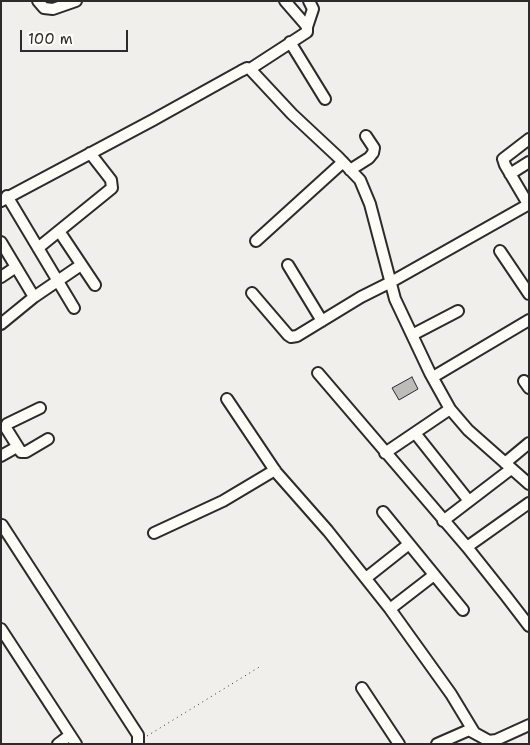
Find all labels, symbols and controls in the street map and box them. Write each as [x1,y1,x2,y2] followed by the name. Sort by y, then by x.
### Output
[22,20,130,52] scale bar
[28,29,73,49] text: 100 m

